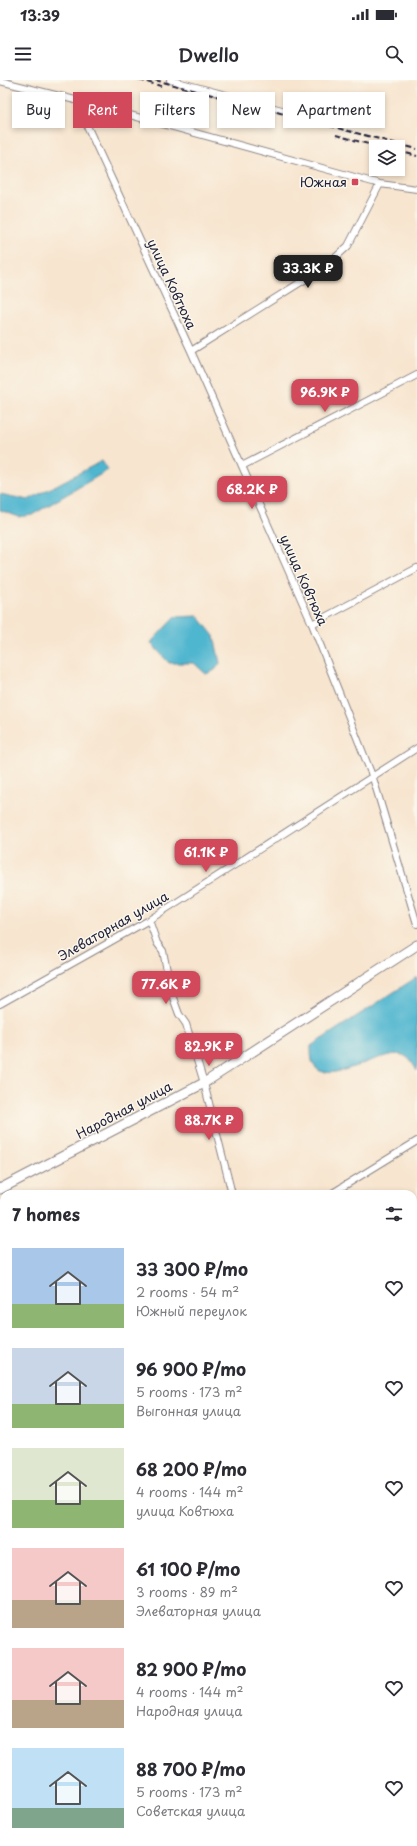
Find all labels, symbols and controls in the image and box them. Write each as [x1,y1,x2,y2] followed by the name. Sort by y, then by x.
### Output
[20,3,60,26] text: 13:39
[178,41,239,68] text: Dwello
[12,43,34,65] icon: menu
[383,43,405,65] icon: search
[12,92,65,128] chip: Buy
[73,92,132,128] chip: Rent
[140,92,209,128] chip: Filters
[217,92,275,128] chip: New
[283,92,385,128] chip: Apartment
[369,140,405,176] map controls
[369,140,405,176] button: layers
[300,172,347,191] place label: Южная
[350,177,360,187] marker: Южная
[143,235,202,332] street label: улица Ковтюха
[271,255,345,289] pin: 33.3K ₽
[283,258,333,277] text: 33.3K ₽
[288,379,362,413] pin: 96.9K ₽
[300,382,350,401] text: 96.9K ₽
[215,476,289,510] pin: 68.2K ₽
[226,479,278,498] text: 68.2K ₽
[276,531,333,628] street label: улица Ковтюха
[169,839,243,873] pin: 61.1K ₽
[184,842,228,861] text: 61.1K ₽
[54,886,172,965] street label: Элеваторная улица
[129,971,203,1005] pin: 77.6K ₽
[141,974,191,993] text: 77.6K ₽
[172,1033,246,1067] pin: 82.9K ₽
[184,1036,234,1055] text: 82.9K ₽
[72,1076,176,1143] street label: Народная улица
[172,1107,246,1141] pin: 88.7K ₽
[184,1110,234,1129] text: 88.7K ₽
[12,1201,80,1227] text: 7 homes
[383,1203,405,1225] icon: filters
[136,1256,248,1282] text: 33 300 ₽/mo
[44,1264,92,1312] icon: home
[383,1277,405,1299] icon: heart
[136,1282,239,1301] text: 2 rooms · 54 m²
[136,1301,247,1320] text: Южный переулок
[136,1356,246,1382] text: 96 900 ₽/mo
[44,1364,92,1412] icon: home
[383,1377,405,1399] icon: heart
[136,1382,242,1401] text: 5 rooms · 173 m²
[136,1401,241,1420] text: Выгонная улица
[136,1456,247,1482] text: 68 200 ₽/mo
[44,1464,92,1512] icon: home
[383,1477,405,1499] icon: heart
[136,1482,244,1501] text: 4 rooms · 144 m²
[136,1501,234,1520] text: улица Ковтюха
[136,1556,240,1582] text: 61 100 ₽/mo
[44,1564,92,1612] icon: home
[383,1577,405,1599] icon: heart
[136,1582,238,1601] text: 3 rooms · 89 m²
[136,1601,261,1620] text: Элеваторная улица
[136,1656,246,1682] text: 82 900 ₽/mo
[44,1664,92,1712] icon: home
[383,1677,405,1699] icon: heart
[136,1682,244,1701] text: 4 rooms · 144 m²
[136,1701,242,1720] text: Народная улица
[136,1756,245,1782] text: 88 700 ₽/mo
[44,1764,92,1812] icon: home
[383,1777,405,1799] icon: heart
[136,1782,242,1801] text: 5 rooms · 173 m²
[136,1801,245,1820] text: Советская улица

